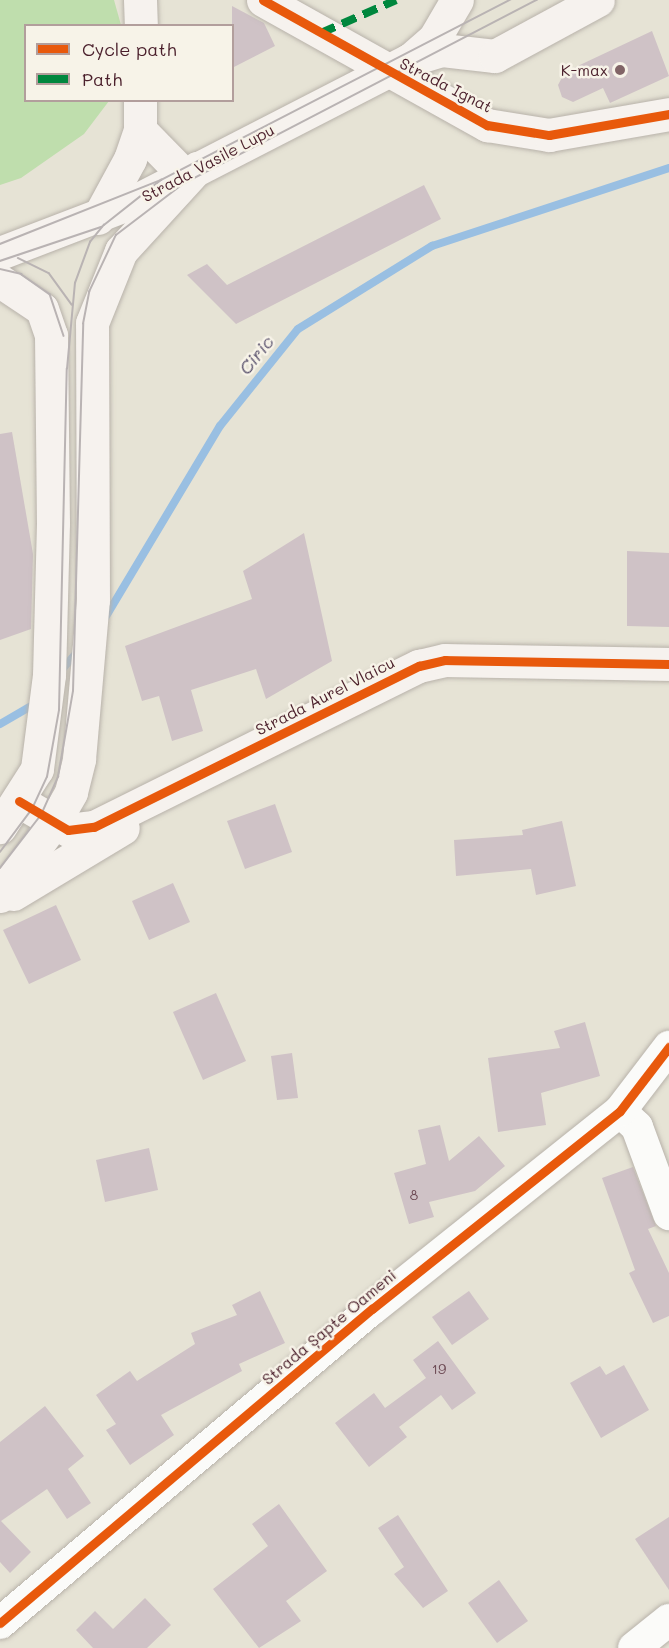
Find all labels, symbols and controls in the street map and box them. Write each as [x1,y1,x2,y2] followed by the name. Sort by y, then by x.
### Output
[24,24,234,102] legend
[82,37,177,61] text: Cycle path
[396,53,496,117] street label: Strada Ignat
[561,60,608,80] place label: K-max
[613,63,627,77] marker: K-max
[82,67,122,91] text: Path
[139,120,277,206] street label: Strada Vasile Lupu
[234,331,278,379] water label: Ciric
[252,653,398,739] street label: Strada Aurel Vlaicu
[410,1187,418,1203] house number: 8
[258,1265,400,1389] street label: Strada Șapte Oameni
[432,1361,446,1377] house number: 19

